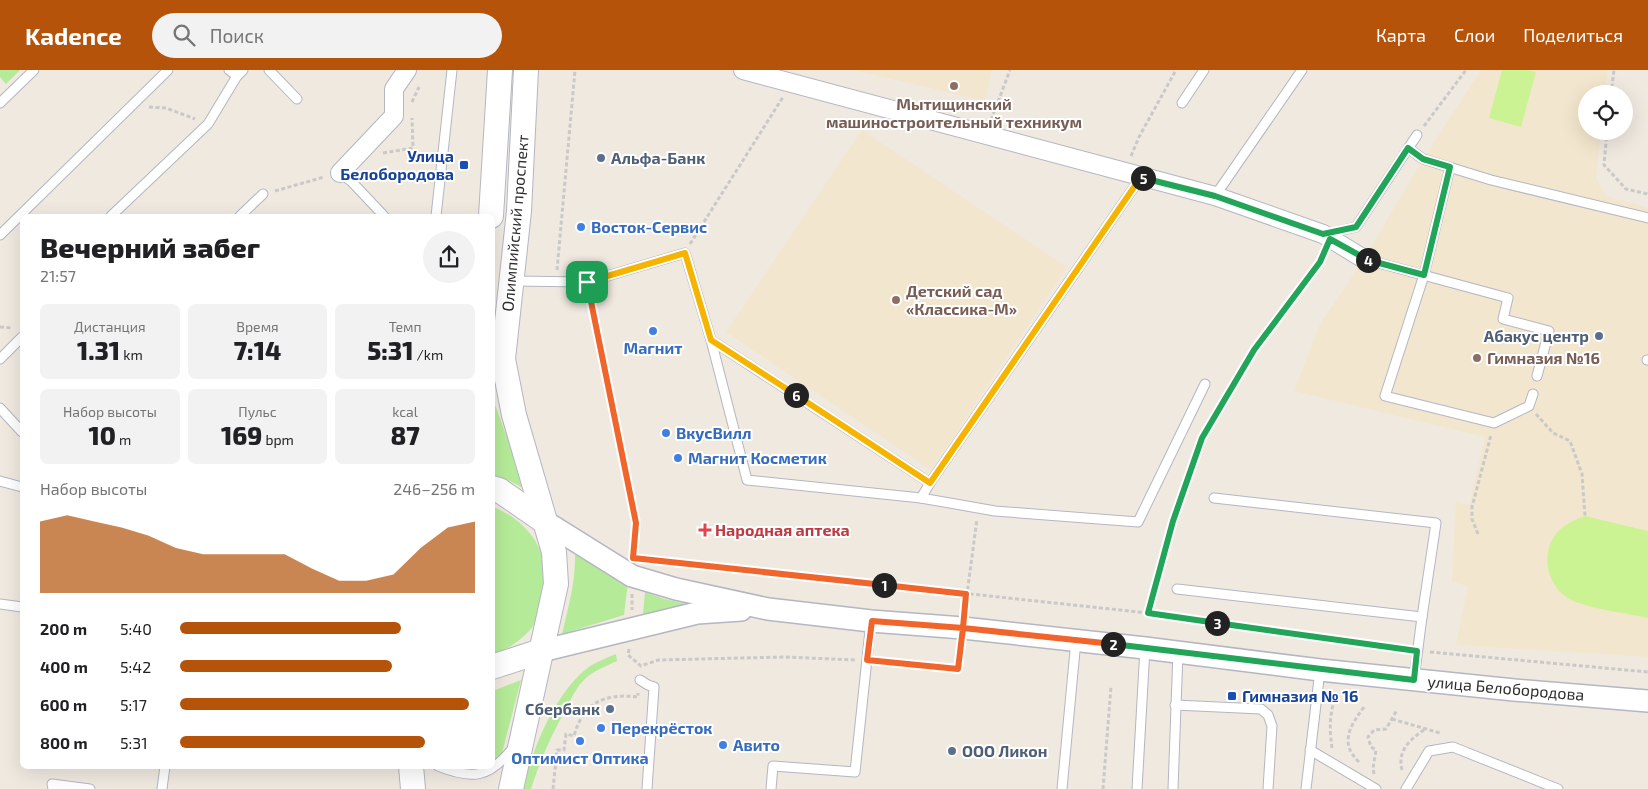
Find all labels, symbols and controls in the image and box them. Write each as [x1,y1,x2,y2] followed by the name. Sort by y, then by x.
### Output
[152,13,502,58] search box
[25,21,122,50] text: Kadence
[170,21,198,49] icon: search
[210,24,264,47] text: Поиск
[1376,24,1426,46] text: Карта
[1454,24,1495,46] text: Слои
[1523,24,1623,46] text: Поделиться
[948,80,960,92] marker: Мытищинский машиностроительный техникум
[1578,85,1633,140] map controls
[1578,85,1633,140] button: locate
[826,94,1082,131] place label: Мытищинский машиностроительный техникум
[497,134,532,312] street label: Олимпийский проспект
[340,146,454,183] place label: Улица Белобородова
[611,148,705,167] place label: Альфа-Банк
[595,152,607,164] marker: Альфа-Банк
[458,159,470,171] marker: Улица Белобородова
[1130,166,1156,190] pin: 5
[1140,170,1147,187] text: 5
[591,217,707,236] place label: Восток-Сервис
[575,221,587,233] marker: Восток-Сервис
[40,230,260,264] text: Вечерний забег
[423,231,475,283] button: share
[1356,248,1380,272] pin: 4
[1364,252,1373,269] text: 4
[566,261,608,303] pin
[40,266,76,285] text: 21:57
[573,268,601,296] icon: arrive
[906,281,1017,318] place label: Детский сад «Классика-М»
[890,294,902,306] marker: Детский сад «Классика-М»
[74,318,146,335] text: Дистанция
[236,318,279,335] text: Время
[389,318,422,335] text: Темп
[647,325,659,337] marker: Магнит
[1484,326,1589,345] place label: Абакус центр
[1593,330,1605,342] marker: Абакус центр
[77,335,120,365] text: 1.31
[234,335,281,365] text: 7:14
[367,335,413,365] text: 5:31
[623,338,683,357] place label: Магнит
[120,346,143,363] text: km
[413,346,443,363] text: /km
[1487,348,1600,367] place label: Гимназия №16
[1471,352,1483,364] marker: Гимназия №16
[784,382,808,408] pin: 6
[792,387,801,404] text: 6
[63,403,157,420] text: Набор высоты
[238,403,277,420] text: Пульс
[392,403,418,420] text: kcal
[88,420,116,450] text: 10
[221,420,262,450] text: 169
[391,420,420,450] text: 87
[676,423,751,442] place label: ВкусВилл
[660,427,672,439] marker: ВкусВилл
[116,431,131,448] text: m
[262,431,294,448] text: bpm
[688,448,827,467] place label: Магнит Косметик
[672,452,684,464] marker: Магнит Косметик
[40,479,147,498] text: Набор высоты
[393,479,475,498] text: 246–256 m
[715,520,850,539] place label: Народная аптека
[699,524,711,536] marker: Народная аптека
[872,572,896,598] pin: 1
[881,577,888,594] text: 1
[1204,610,1230,636] pin: 3
[1214,615,1221,632] text: 3
[40,619,87,638] text: 200 m
[120,619,152,638] text: 5:40
[1100,632,1126,656] pin: 2
[1109,636,1118,653] text: 2
[40,657,88,676] text: 400 m
[120,657,151,676] text: 5:42
[1427,671,1585,705] street label: улица Белобородова
[1242,686,1359,705] place label: Гимназия № 16
[1226,690,1238,702] marker: Гимназия № 16
[40,695,87,714] text: 600 m
[120,695,147,714] text: 5:17
[525,699,600,718] place label: Сбербанк
[604,703,616,715] marker: Сбербанк
[611,718,712,737] place label: Перекрёсток
[595,722,607,734] marker: Перекрёсток
[40,733,88,752] text: 800 m
[120,733,148,752] text: 5:31
[574,735,586,747] marker: Оптимист Оптика
[733,735,780,754] place label: Авито
[717,739,729,751] marker: Авито
[962,741,1047,760] place label: ООО Ликон
[946,745,958,757] marker: ООО Ликон
[511,748,649,767] place label: Оптимист Оптика

